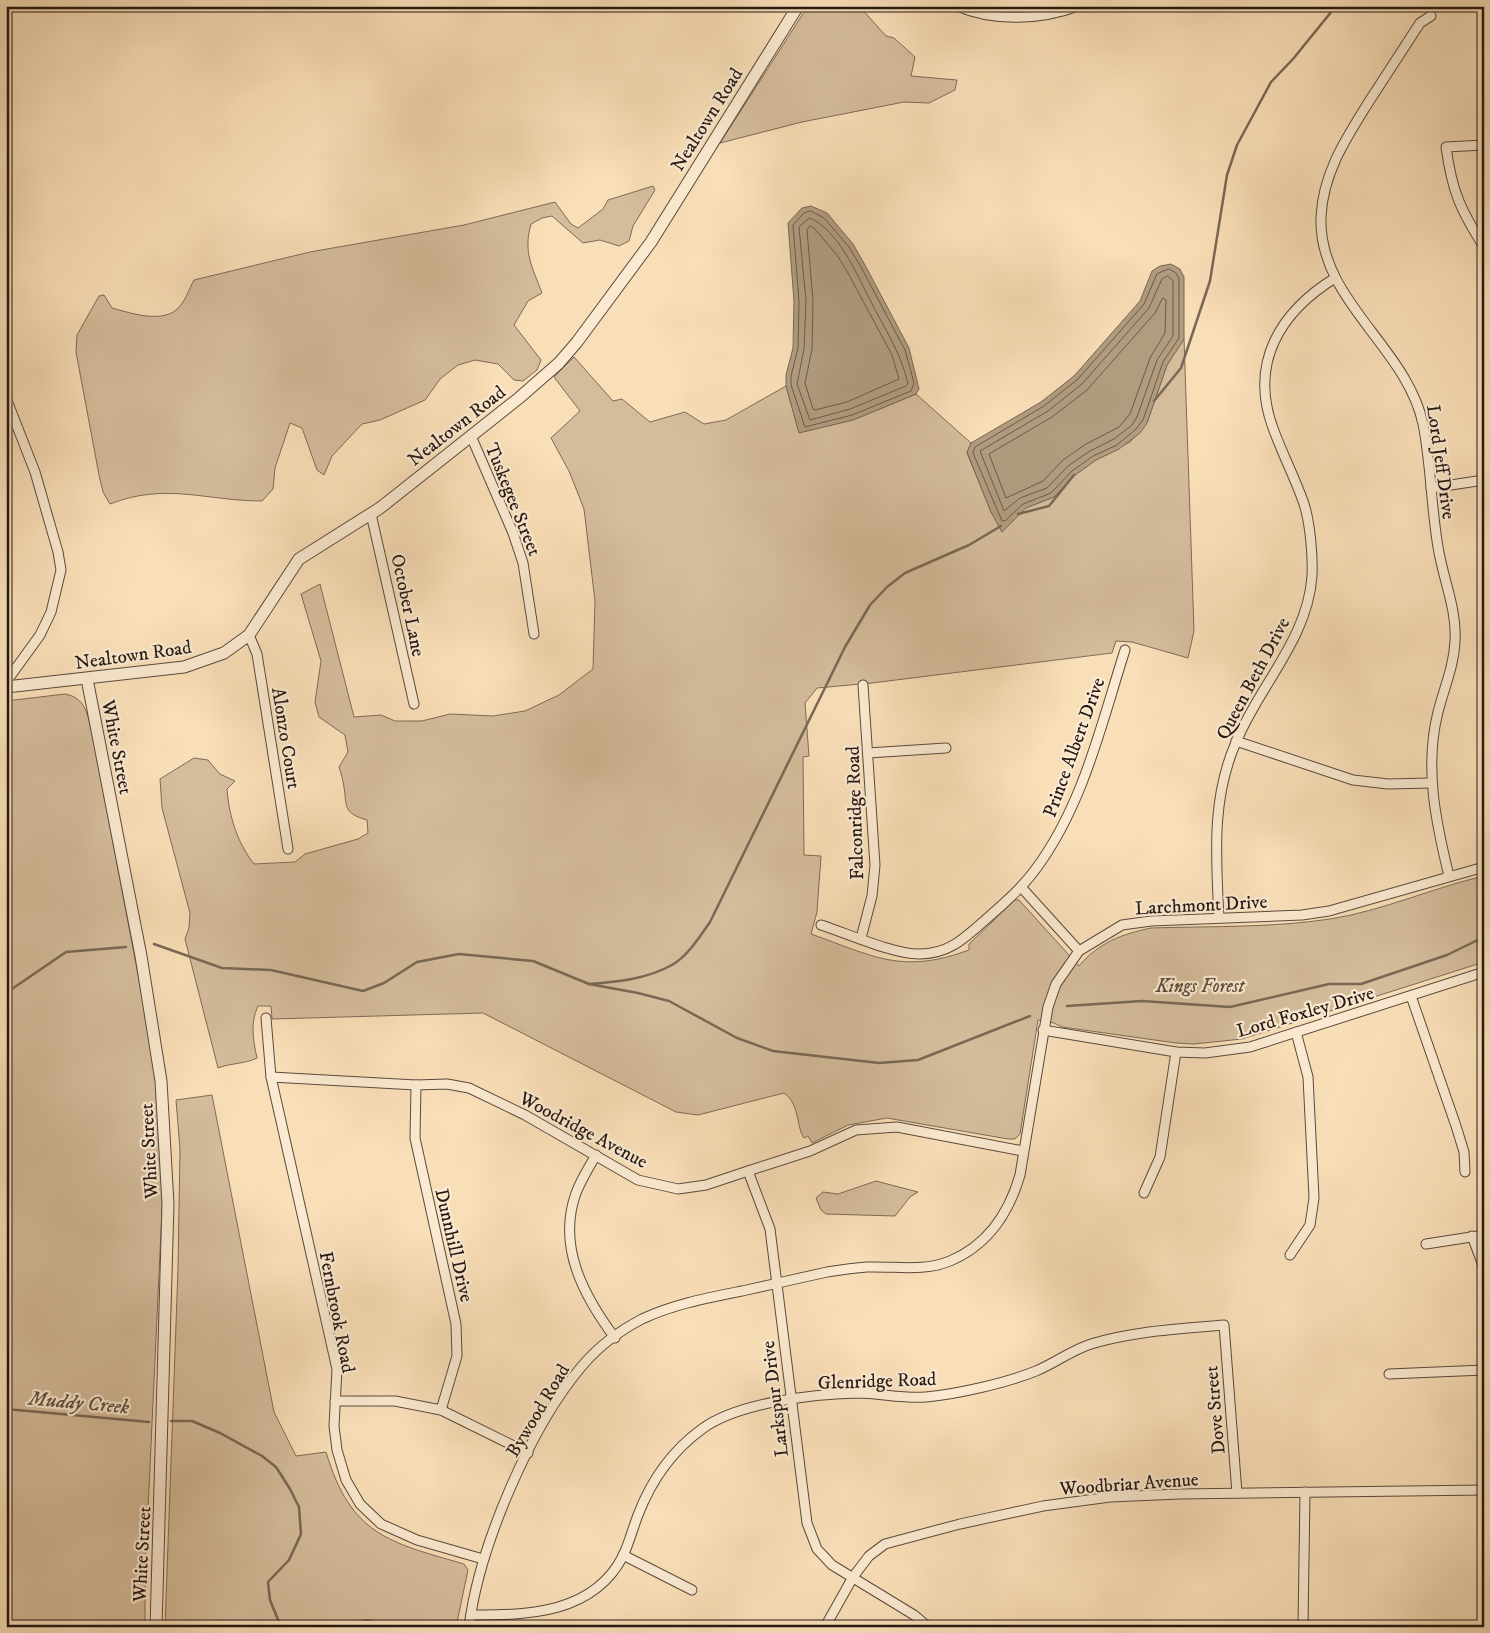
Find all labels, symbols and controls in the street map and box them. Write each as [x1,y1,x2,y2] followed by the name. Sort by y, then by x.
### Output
[666,63,748,176] street label: Nealtown Road
[404,381,511,471] street label: Nealtown Road
[1421,403,1460,521] street label: Lord Jeff Drive
[480,440,546,559] street label: Tuskegee Street
[385,552,430,659] street label: October Lane
[1211,613,1295,744] street label: Queen Beth Drive
[73,636,194,675] street label: Nealtown Road
[1038,674,1110,821] street label: Prince Albert Drive
[266,686,305,791] street label: Alonzo Court
[96,697,137,796] street label: White Street
[842,745,869,880] street label: Falconridge Road
[1134,891,1268,920] street label: Larchmont Drive
[1155,975,1246,998] park label: Kings Forest
[1234,982,1377,1043] street label: Lord Foxley Drive
[514,1086,651,1174] street label: Woodridge Avenue
[136,1103,164,1200] street label: White Street
[429,1186,478,1304] street label: Dunnhill Drive
[313,1250,360,1375] street label: Fernbrook Road
[757,1339,794,1458] street label: Larkspur Drive
[502,1360,575,1462] street label: Bywood Road
[1200,1365,1231,1455] street label: Dove Street
[817,1368,937,1395] street label: Glenridge Road
[26,1386,131,1420] water label: Muddy Creek
[1058,1468,1199,1501] street label: Woodbriar Avenue
[128,1506,156,1603] street label: White Street

